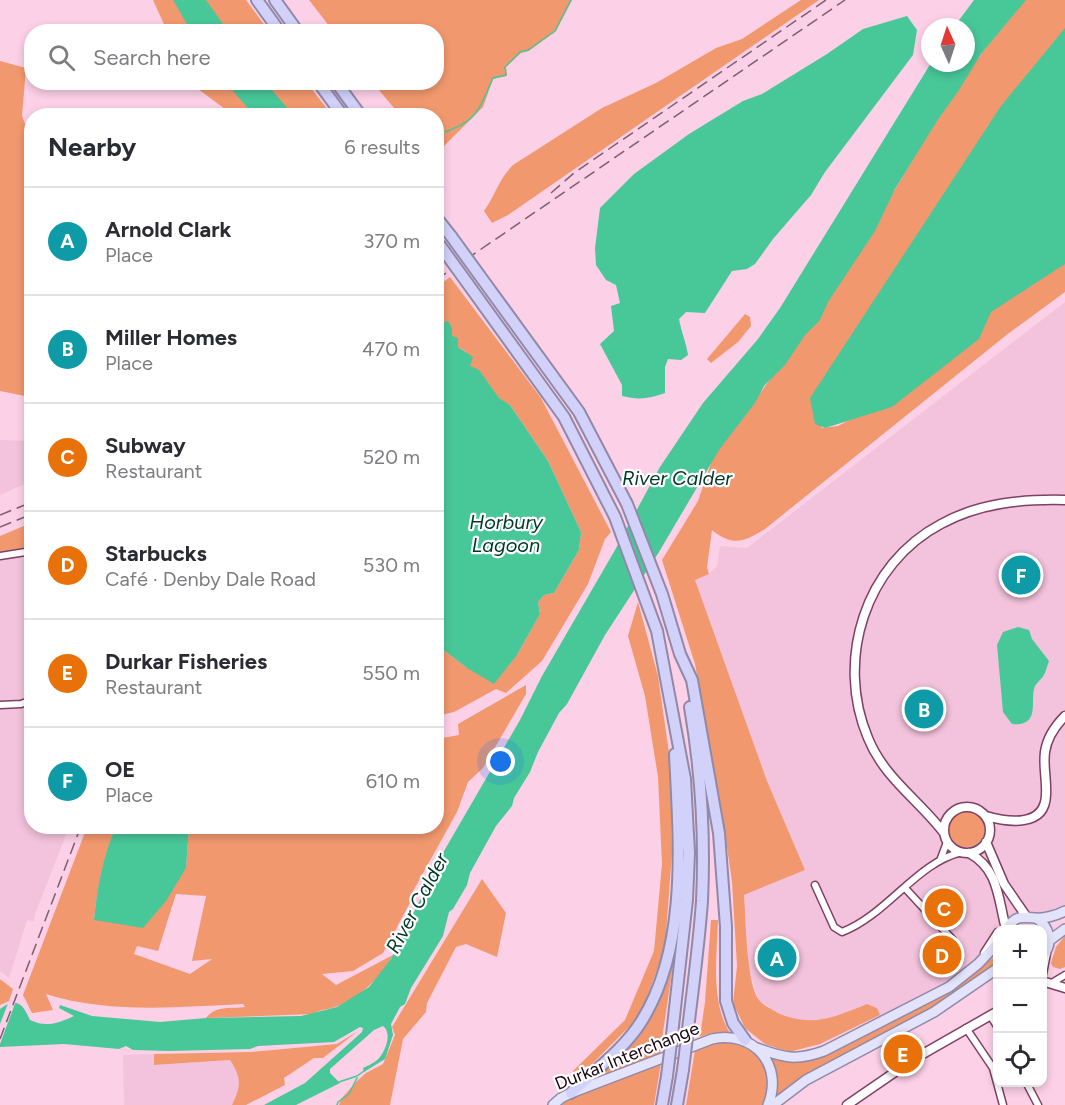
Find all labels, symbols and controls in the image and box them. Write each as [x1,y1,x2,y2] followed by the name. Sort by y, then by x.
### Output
[921,18,975,72] north arrow
[24,24,444,90] search box
[45,41,78,74] icon: search
[93,44,211,71] text: Search here
[48,131,136,163] text: Nearby
[344,135,420,159] text: 6 results
[105,216,231,243] text: Arnold Clark
[60,229,75,253] text: A
[364,229,420,253] text: 370 m
[105,243,153,267] text: Place
[105,324,237,351] text: Miller Homes
[61,337,74,361] text: B
[362,337,420,361] text: 470 m
[105,351,153,375] text: Place
[105,432,186,459] text: Subway
[60,445,75,469] text: C
[363,445,420,469] text: 520 m
[105,459,202,483] text: Restaurant
[622,466,733,490] water label: River Calder
[469,510,544,557] water label: Horbury Lagoon
[105,540,207,567] text: Starbucks
[1002,552,1040,598] pin: F
[61,553,75,577] text: D
[363,553,420,577] text: 530 m
[105,567,316,591] text: Café · Denby Dale Road
[105,648,267,675] text: Durkar Fisheries
[62,661,73,685] text: E
[362,661,420,685] text: 550 m
[105,675,202,699] text: Restaurant
[904,686,944,732] pin: B
[486,747,515,776] your location
[105,756,135,783] text: OE
[62,769,73,793] text: F
[366,769,420,793] text: 610 m
[105,783,153,807] text: Place
[381,848,454,957] water label: River Calder
[924,886,964,930] pin: C
[993,925,1047,1087] map controls
[993,925,1047,979] button: +
[922,932,962,978] pin: D
[758,936,796,980] pin: A
[993,979,1047,1033] button: −
[552,1017,703,1095] street label: Durkar Interchange
[884,1032,922,1076] pin: E
[993,1033,1047,1087] button: locate

